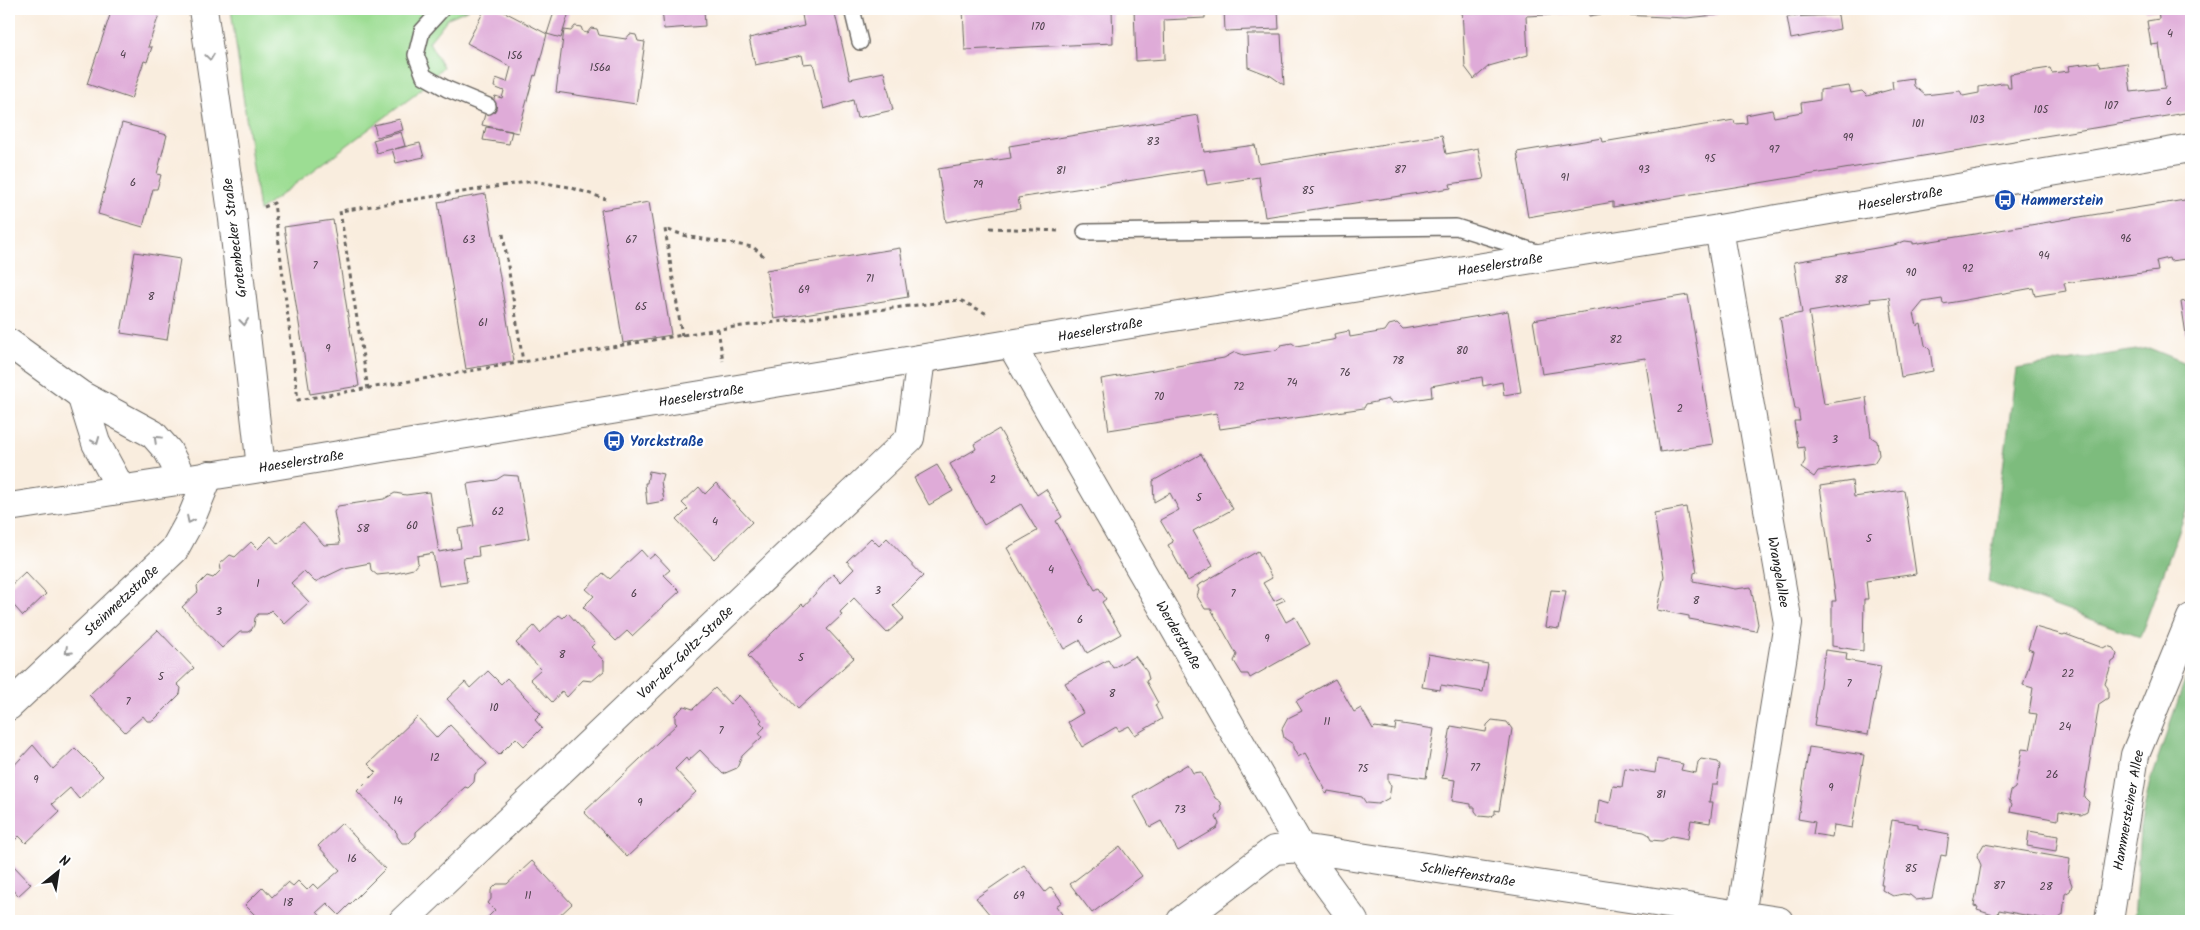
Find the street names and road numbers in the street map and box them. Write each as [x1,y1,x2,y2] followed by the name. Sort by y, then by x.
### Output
[217,176,253,299] street label: Grotenbecker Straße
[1856,181,1945,217] street label: Haeselerstraße
[1456,247,1545,283] street label: Haeselerstraße
[1056,312,1145,348] street label: Haeselerstraße
[657,378,746,414] street label: Haeselerstraße
[257,444,346,480] street label: Haeselerstraße
[1761,535,1795,610] street label: Wrangelallee
[79,559,165,642] street label: Steinmetzstraße
[1149,597,1207,675] street label: Werderstraße
[632,600,739,705] street label: Von-der-Goltz-Straße
[2108,747,2151,872] street label: Hammersteiner Allee
[1419,857,1517,893] street label: Schlieffenstraße

